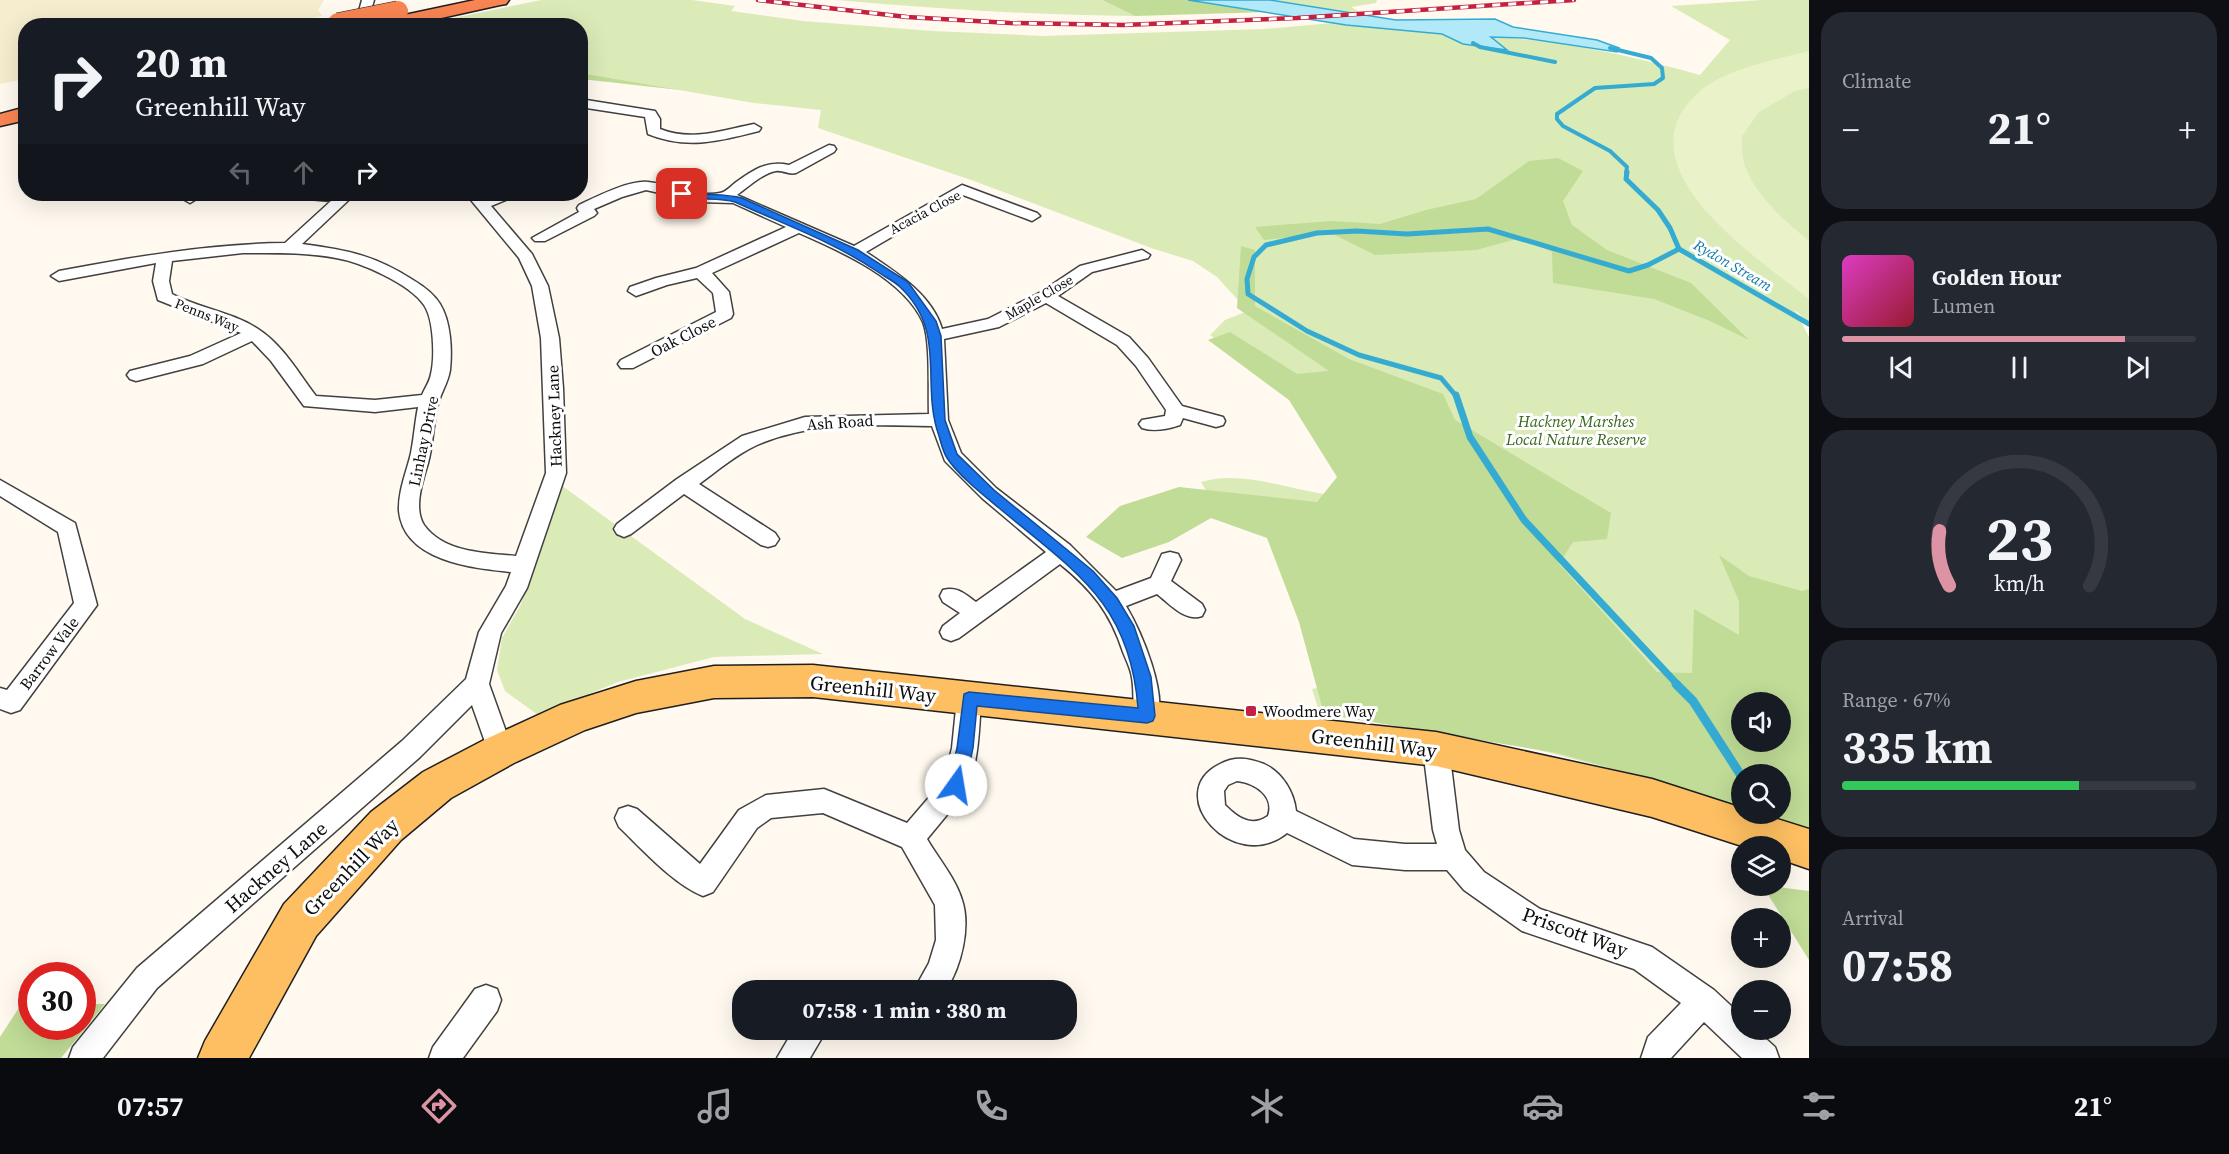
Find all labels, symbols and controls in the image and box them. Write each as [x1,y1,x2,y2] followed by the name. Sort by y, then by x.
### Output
[135,33,228,91] text: 20 m
[36,42,114,120] icon: right
[1842,67,1911,95] text: Climate
[135,88,306,125] text: Greenhill Way
[1987,97,2051,159] text: 21°
[1842,107,1860,152] text: −
[2178,107,2196,152] text: +
[224,156,257,189] icon: left
[287,156,320,189] icon: ahead
[350,156,383,189] icon: right
[656,168,707,219] pin
[665,177,698,210] icon: arrive
[886,185,964,239] street label: Acacia Close
[1689,234,1777,296] water label: Rydon Stream
[1932,262,2061,292] text: Golden Hour
[1001,269,1077,325] street label: Maple Close
[1932,292,1995,320] text: Lumen
[172,293,243,337] street label: Penns Way
[647,310,719,362] street label: Oak Close
[1885,351,1918,384] icon: previous
[2003,351,2036,384] icon: pause
[2121,351,2154,384] icon: next
[541,365,567,467] street label: Hackney Lane
[403,394,443,488] street label: Linhay Drive
[806,409,874,435] street label: Ash Road
[1505,410,1646,450] park label: Hackney Marshes Local Nature Reserve
[1985,495,2053,581] text: 23
[1993,569,2045,598] text: km/h
[14,612,84,694] street label: Barrow Vale
[809,668,938,710] street label: Greenhill Way
[1842,686,1951,714] text: Range · 67%
[1731,692,1791,1040] map controls
[1731,692,1791,752] button: sound
[1263,700,1376,722] place label: Woodmere Way
[1244,704,1258,718] marker: Woodmere Way
[1842,716,1993,778] text: 335 km
[1310,721,1439,765] street label: Greenhill Way
[924,753,988,817] position arrow
[1731,764,1791,824] button: search
[297,811,406,922] street label: Greenhill Way
[219,815,333,919] street label: Hackney Lane
[1731,836,1791,896] button: layers
[1518,900,1632,964] street label: Priscott Way
[1842,904,1904,932] text: Arrival
[1731,908,1791,968] button: +
[1842,934,1953,996] text: 07:58
[18,962,96,1040] speed limit sign: 30
[1731,980,1791,1040] button: −
[803,995,1006,1025] text: 07:58 · 1 min · 380 m
[418,1085,460,1127] icon: directions
[694,1085,736,1127] icon: music
[970,1085,1012,1127] icon: phone
[1246,1085,1288,1127] icon: climate
[1522,1085,1564,1127] icon: car
[1798,1085,1840,1127] icon: filters
[117,1088,184,1125] text: 07:57
[2074,1088,2112,1125] text: 21°

